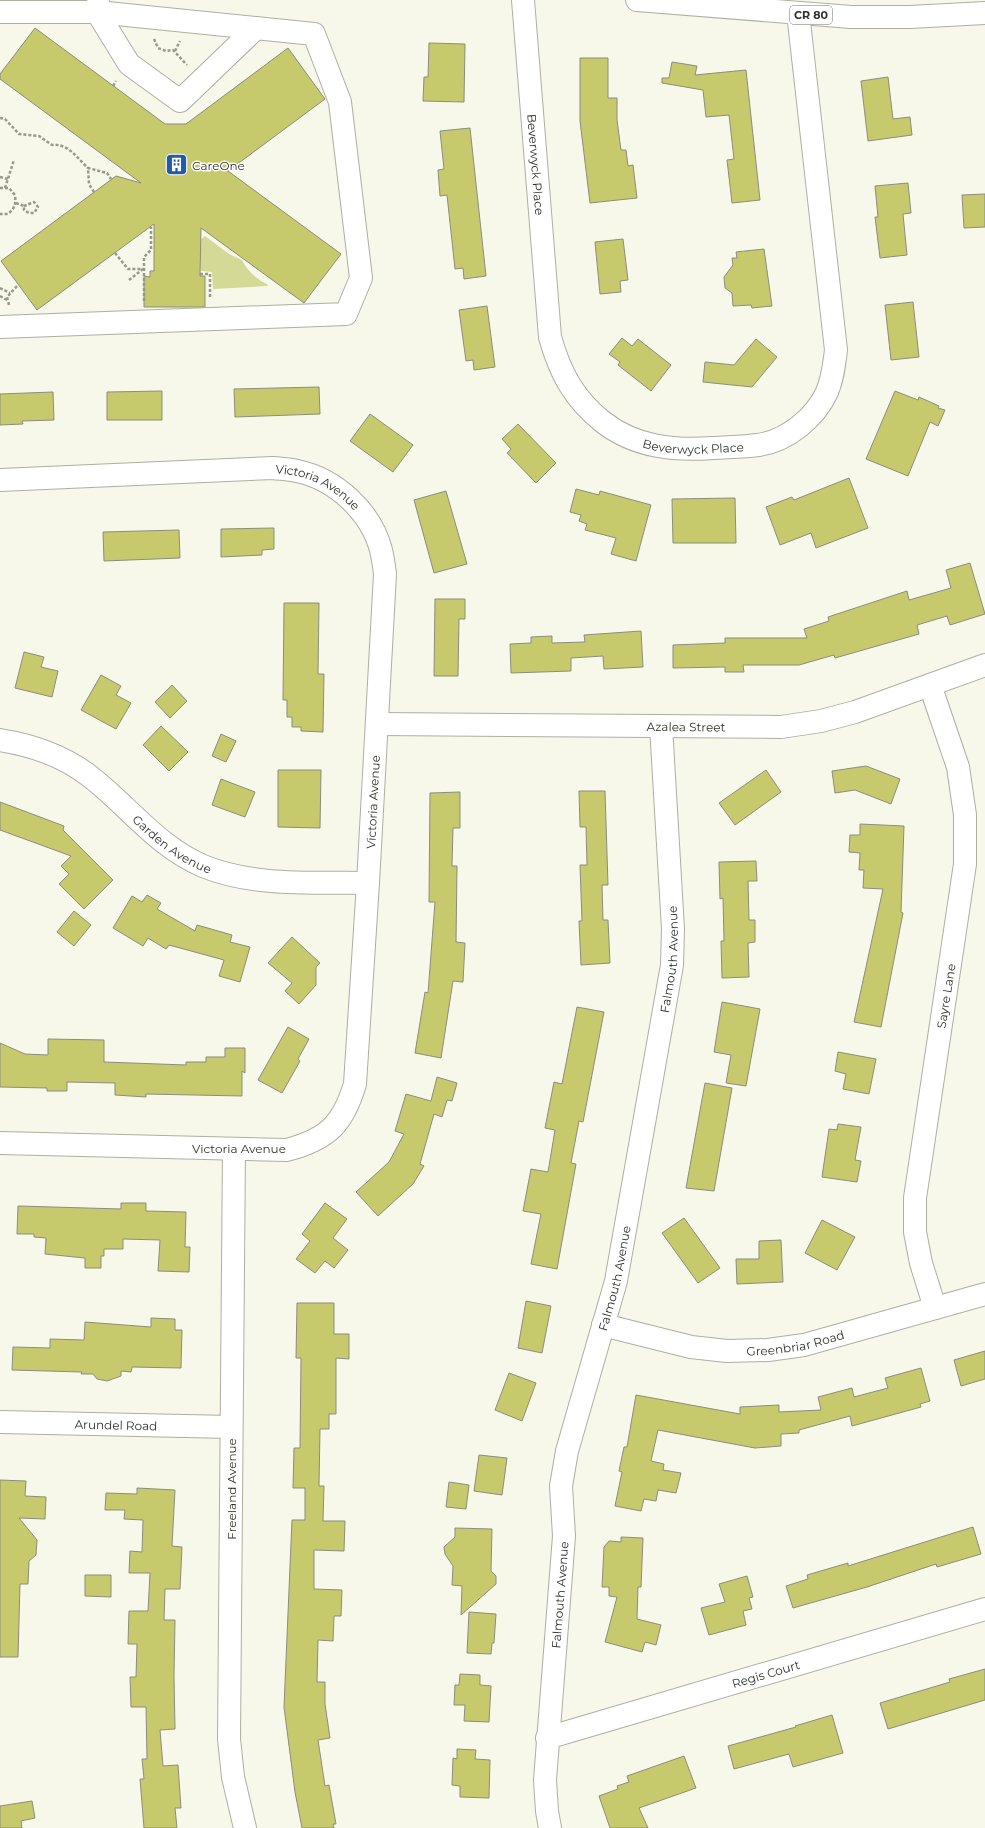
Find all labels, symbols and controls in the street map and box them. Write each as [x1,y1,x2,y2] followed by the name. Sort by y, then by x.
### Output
[790,6,832,24] road number: CR 80
[525,113,548,216] street label: Beverwyck Place
[163,152,189,178] building icon: CareOne
[192,158,245,173] place label: CareOne
[641,435,744,456] street label: Beverwyck Place
[275,461,364,513] street label: Victoria Avenue
[647,719,726,734] street label: Azalea Street
[363,755,383,849] street label: Victoria Avenue
[130,811,214,876] street label: Garden Avenue
[656,905,681,1014] street label: Falmouth Avenue
[933,963,959,1029] street label: Sayre Lane
[192,1141,286,1156] street label: Victoria Avenue
[595,1224,633,1332] street label: Falmouth Avenue
[746,1327,846,1358] street label: Greenbriar Road
[74,1416,158,1433] street label: Arundel Road
[224,1438,239,1540] street label: Freeland Avenue
[548,1541,571,1649] street label: Falmouth Avenue
[730,1656,802,1691] street label: Regis Court

